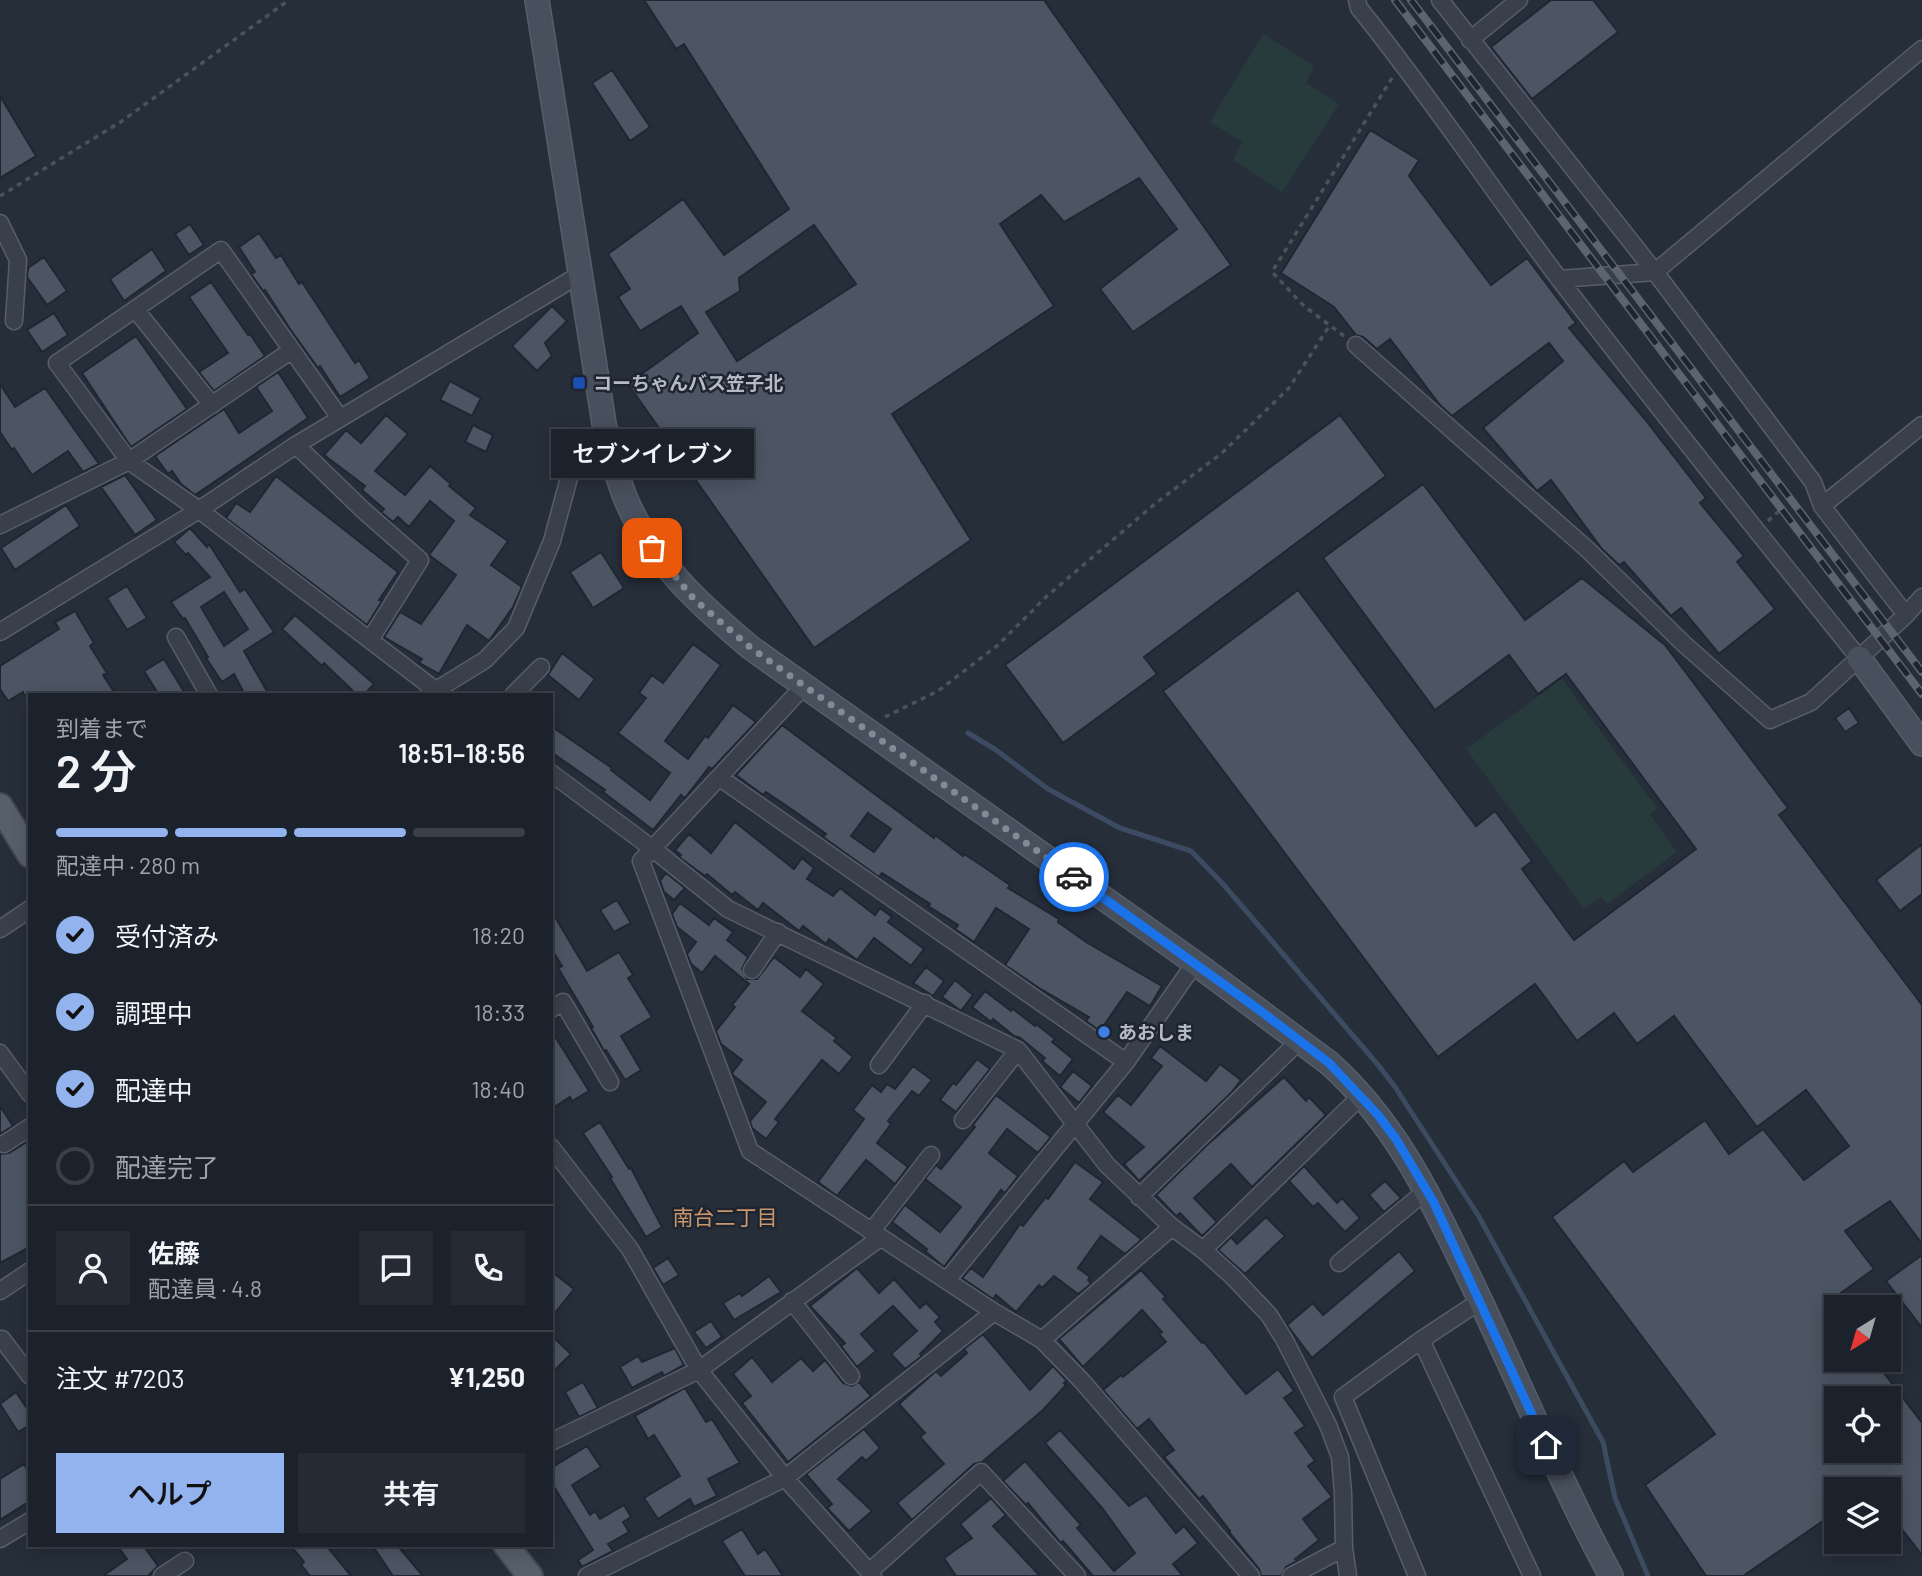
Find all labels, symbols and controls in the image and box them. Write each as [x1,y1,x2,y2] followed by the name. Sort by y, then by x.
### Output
[593,371,783,394] place label: コーちゃんバス笠子北
[571,375,587,391] marker: コーちゃんバス笠子北
[550,429,754,478] callout: セブンイレブン
[572,439,733,467] text: セブンイレブン
[622,518,682,578] pin
[633,529,671,567] icon: bag
[56,714,148,742] text: 到着まで
[398,737,525,768] text: 18:51–18:56
[56,742,137,797] text: 2 分
[1039,842,1109,912] courier
[56,851,200,879] text: 配達中 · 280 m
[1055,858,1093,896] icon: car
[56,916,94,954] icon: check
[115,920,219,951] text: 受付済み
[472,921,525,949] text: 18:20
[56,993,94,1031] icon: check
[115,997,193,1028] text: 調理中
[473,998,525,1026] text: 18:33
[1118,1020,1194,1043] place label: あおしま
[1096,1024,1112,1040] marker: あおしま
[56,1070,94,1108] icon: check
[115,1074,193,1105] text: 配達中
[472,1075,525,1103] text: 18:40
[115,1151,219,1182] text: 配達完了
[673,1204,778,1229] district label: 南台二丁目
[56,1231,130,1305] button: person
[359,1231,433,1305] button: chat
[451,1231,525,1305] button: phone
[148,1237,200,1268] text: 佐藤
[148,1274,262,1302] text: 配達員 · 4.8
[1824,1295,1900,1372] north arrow
[1824,1295,1901,1554] map controls
[448,1361,525,1392] text: ¥1,250
[56,1362,185,1393] text: 注文 #7203
[1824,1386,1901,1463] button: locate
[1516,1415,1576,1475] pin
[1527,1426,1565,1464] icon: home
[56,1453,284,1533] button: ヘルプ
[298,1453,525,1533] button: 共有
[1824,1477,1901,1554] button: layers

